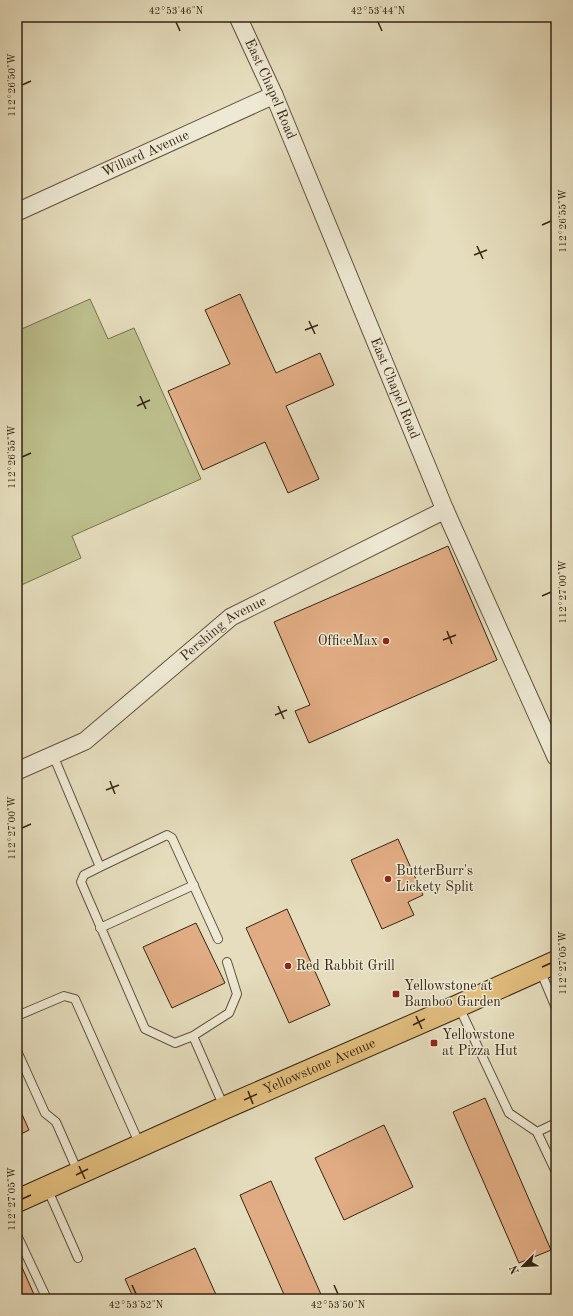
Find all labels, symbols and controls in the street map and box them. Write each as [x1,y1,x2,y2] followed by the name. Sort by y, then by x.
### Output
[149,6,204,16] text: 42°53'46"N
[351,6,406,16] text: 42°53'44"N
[242,37,298,141] street label: East Chapel Road
[7,53,17,117] text: 112°26'50"W
[100,128,191,179] street label: Willard Avenue
[558,189,568,253] text: 112°26'55"W
[368,336,422,441] street label: East Chapel Road
[7,425,17,489] text: 112°26'55"W
[558,560,568,624] text: 112°27'00"W
[178,594,268,664] street label: Pershing Avenue
[318,634,378,648] place label: OfficeMax
[381,636,391,646] marker: OfficeMax
[7,796,17,860] text: 112°27'00"W
[396,864,474,894] place label: ButterBurr's Lickety Split
[383,874,393,884] marker: ButterBurr's Lickety Split
[558,931,568,995] text: 112°27'05"W
[296,959,395,973] place label: Red Rabbit Grill
[283,961,293,971] marker: Red Rabbit Grill
[404,979,501,1009] place label: Yellowstone at Bamboo Garden
[391,989,401,999] marker: Yellowstone at Bamboo Garden
[442,1028,518,1058] place label: Yellowstone at Pizza Hut
[261,1036,378,1097] street label: Yellowstone Avenue
[429,1038,439,1048] marker: Yellowstone at Pizza Hut
[7,1167,17,1231] text: 112°27'05"W
[503,1246,543,1286] north arrow
[508,1263,522,1276] text: N
[109,1300,164,1310] text: 42°53'52"N
[311,1300,366,1310] text: 42°53'50"N

